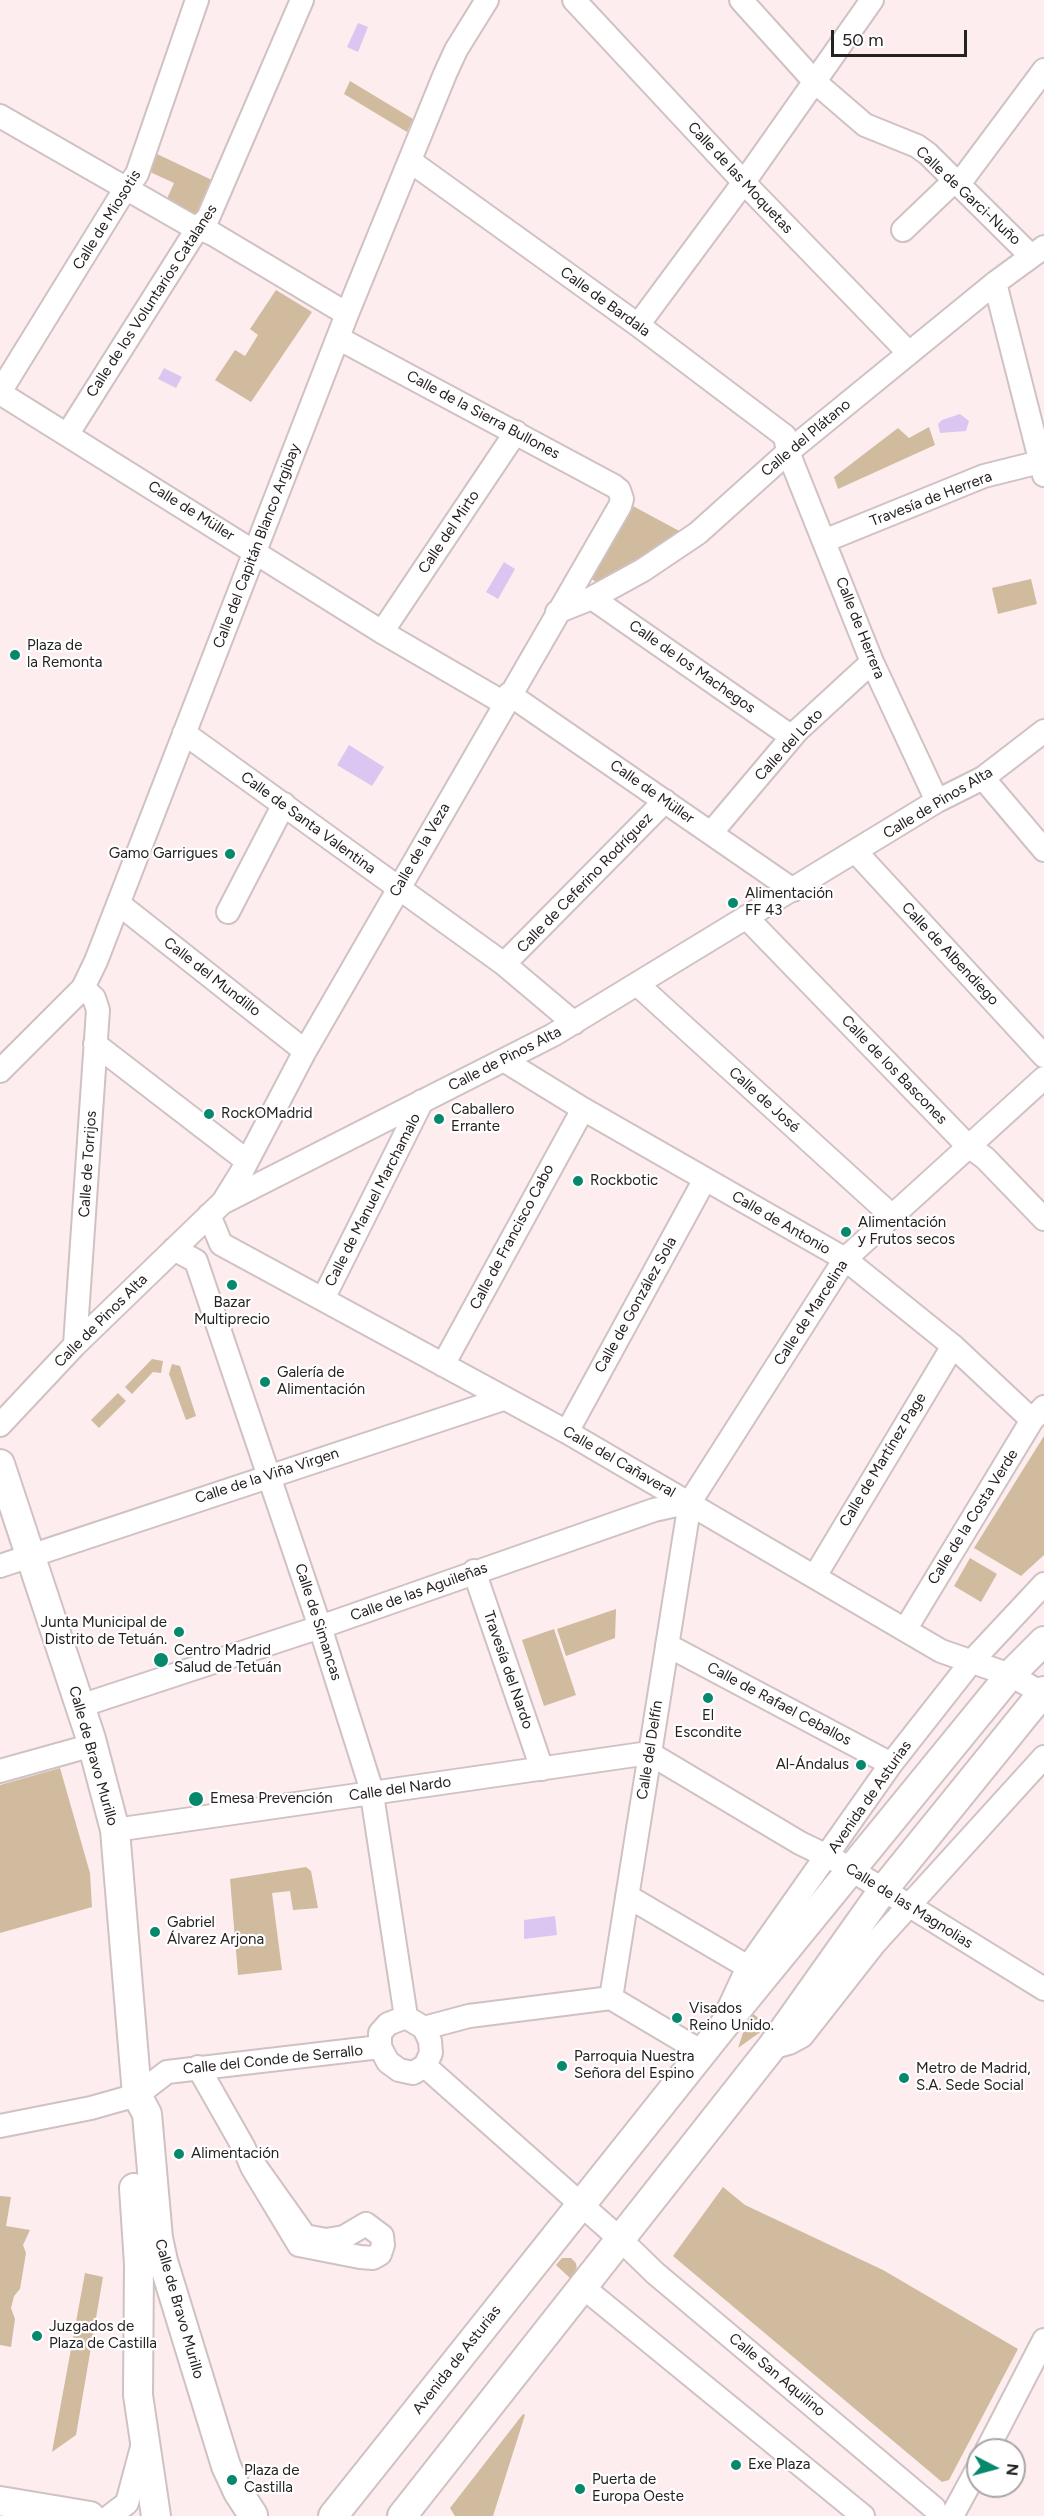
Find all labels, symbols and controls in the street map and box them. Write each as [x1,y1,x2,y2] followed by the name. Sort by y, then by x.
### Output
[834,18,970,56] scale bar
[842,29,884,51] text: 50 m
[684,118,796,238] street label: Calle de las Moquetas
[912,143,1024,249] street label: Calle de Garci-Nuño
[69,167,145,273] street label: Calle de Miosotis
[83,201,221,401] street label: Calle de los Voluntarios Catalanes
[556,263,654,341] street label: Calle de Bardala
[403,367,563,463] street label: Calle de la Sierra Bullones
[758,395,854,481] street label: Calle del Plátano
[210,441,304,651] street label: Calle del Capitán Blanco Argibay
[868,467,994,531] street label: Travesía de Herrera
[144,477,238,545] street label: Calle de Müller
[415,487,483,577] street label: Calle del Mirto
[831,574,889,682] street label: Calle de Herrera
[625,617,759,717] street label: Calle de los Machegos
[27,637,102,672] place label: Plaza de la Remonta
[8,648,22,662] marker: Plaza de la Remonta
[751,705,827,785] street label: Calle del Loto
[606,756,698,828] street label: Calle de Müller
[880,763,996,843] street label: Calle de Pinos Alta
[237,768,379,878] street label: Calle de Santa Valentina
[386,800,454,900] street label: Calle de la Veza
[513,809,657,957] street label: Calle de Ceferino Rodríguez
[109,845,218,863] place label: Gamo Garrigues
[223,847,237,861] marker: Gamo Garrigues
[745,885,833,920] place label: Alimentación FF 43
[726,896,740,910] marker: Alimentación FF 43
[898,899,1002,1009] street label: Calle de Albendiego
[160,934,264,1020] street label: Calle del Mundillo
[837,1012,951,1128] street label: Calle de los Bascones
[446,1023,564,1095] street label: Calle de Pinos Alta
[725,1063,803,1137] street label: Calle de José
[451,1101,514,1136] place label: Caballero Errante
[221,1105,313,1123] place label: RockOMadrid
[202,1107,216,1121] marker: RockOMadrid
[75,1110,101,1218] street label: Calle de Torrijos
[321,1110,425,1290] street label: Calle de Manuel Marchamalo
[432,1112,446,1126] marker: Caballero Errante
[466,1161,558,1313] street label: Calle de Francisco Cabo
[590,1172,658,1190] place label: Rockbotic
[571,1174,585,1188] marker: Rockbotic
[728,1187,834,1259] street label: Calle de Antonio
[858,1214,955,1249] place label: Alimentación y Frutos secos
[839,1225,853,1239] marker: Alimentación y Frutos secos
[591,1234,681,1376] street label: Calle de González Sola
[770,1257,852,1369] street label: Calle de Marcelina
[51,1271,151,1371] street label: Calle de Pinos Alta
[225,1278,239,1292] marker: Bazar Multiprecio
[194,1294,270,1329] place label: Bazar Multiprecio
[277,1364,365,1399] place label: Galería de Alimentación
[258,1375,272,1389] marker: Galería de Alimentación
[836,1390,930,1530] street label: Calle de Martínez Page
[559,1422,679,1502] street label: Calle del Cañaveral
[193,1444,341,1508] street label: Calle de la Viña Virgen
[924,1446,1022,1588] street label: Calle de la Costa Verde
[348,1559,490,1625] street label: Calle de las Aguileñas
[291,1561,345,1683] street label: Calle de Simancas
[479,1609,537,1731] street label: Travesía del Nardo
[41,1614,167,1649] place label: Junta Municipal de Distrito de Tetuán.
[172,1625,186,1639] marker: Junta Municipal de Distrito de Tetuán.
[174,1642,281,1677] place label: Centro Madrid Salud de Tetuán
[152,1651,170,1669] marker: Centro Madrid Salud de Tetuán
[704,1658,854,1750] street label: Calle de Rafael Ceballos
[64,1684,122,1828] street label: Calle de Bravo Murillo
[701,1691,715,1705] marker: El Escondite
[633,1699,667,1801] street label: Calle del Delfín
[674,1707,742,1742] place label: El Escondite
[825,1737,915,1857] street label: Avenida de Asturias
[776,1756,849,1774] place label: Al-Ándalus
[854,1758,868,1772] marker: Al-Ándalus
[348,1773,452,1805] street label: Calle del Nardo
[187,1790,205,1808] marker: Emesa Prevención
[210,1790,333,1808] place label: Emesa Prevención
[842,1859,976,1953] street label: Calle de las Magnolias
[167,1914,264,1949] place label: Gabriel Álvarez Arjona
[148,1925,162,1939] marker: Gabriel Álvarez Arjona
[689,2000,774,2035] place label: Visados Reino Unido.
[670,2011,684,2025] marker: Visados Reino Unido.
[182,2042,364,2078] street label: Calle del Conde de Serrallo
[574,2048,694,2083] place label: Parroquia Nuestra Señora del Espino
[555,2059,569,2073] marker: Parroquia Nuestra Señora del Espino
[916,2060,1031,2095] place label: Metro de Madrid, S.A. Sede Social
[897,2071,911,2085] marker: Metro de Madrid, S.A. Sede Social
[191,2145,279,2163] place label: Alimentación
[172,2147,186,2161] marker: Alimentación
[150,2237,208,2381] street label: Calle de Bravo Murillo
[409,2302,505,2418] street label: Avenida de Asturias
[49,2318,157,2353] place label: Juzgados de Plaza de Castilla
[30,2329,44,2343] marker: Juzgados de Plaza de Castilla
[725,2329,829,2421] street label: Calle San Aquilino
[966,2438,1026,2498] north arrow
[748,2456,810,2474] place label: Exe Plaza
[729,2458,743,2472] marker: Exe Plaza
[244,2462,299,2497] place label: Plaza de Castilla
[1002,2463,1023,2477] text: N
[592,2471,684,2506] place label: Puerta de Europa Oeste
[225,2473,239,2487] marker: Plaza de Castilla
[573,2482,587,2496] marker: Puerta de Europa Oeste

